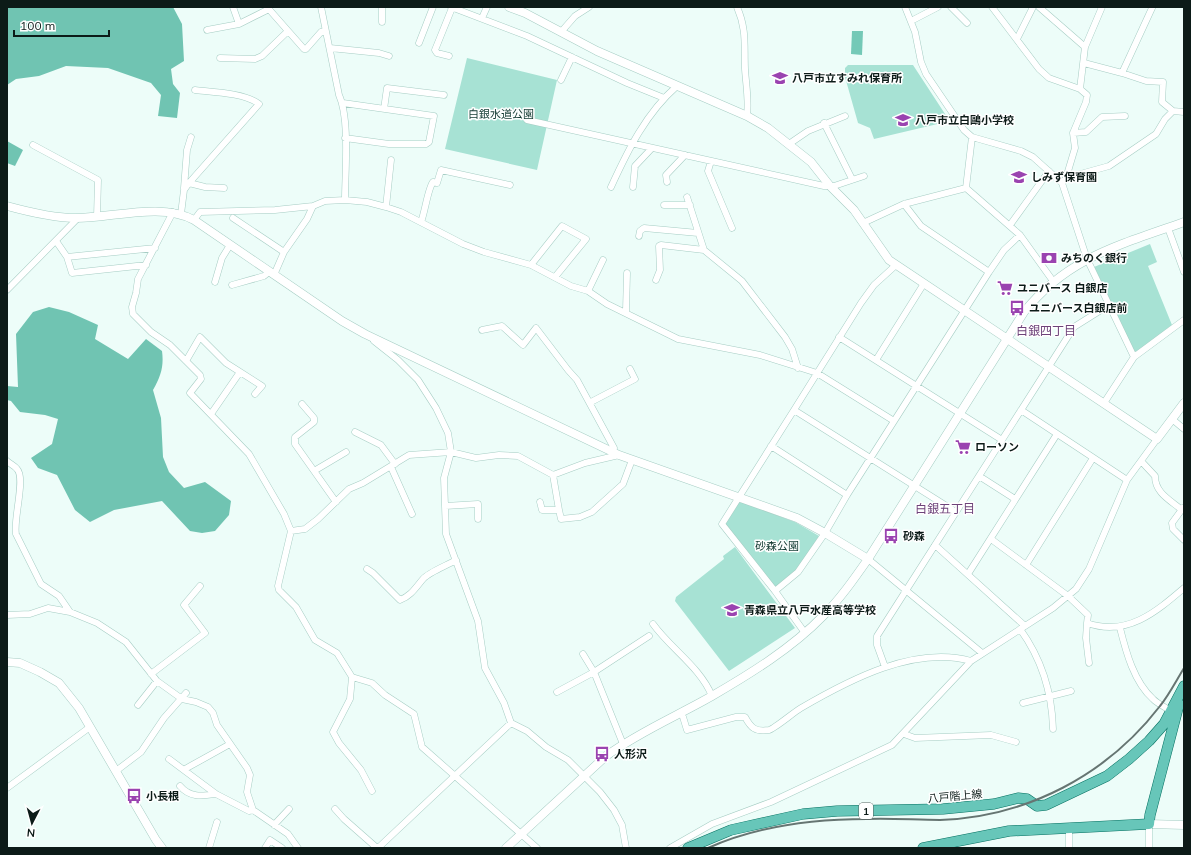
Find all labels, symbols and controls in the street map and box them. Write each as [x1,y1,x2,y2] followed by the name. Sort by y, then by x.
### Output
[14,12,109,38] scale bar
[20,18,55,33] text: 100 m
[771,69,789,87] school or university icon: 八戸市立すみれ保育所
[792,71,902,85] place label: 八戸市立すみれ保育所
[468,107,534,121] park label: 白銀水道公園
[894,111,912,129] school or university icon: 八戸市立白鷗小学校
[915,113,1014,127] place label: 八戸市立白鷗小学校
[1010,168,1028,186] school or university icon: しみず保育園
[1031,170,1097,184] place label: しみず保育園
[1040,249,1058,267] bank icon: みちのく銀行
[1061,251,1127,265] place label: みちのく銀行
[996,279,1014,297] supermarket icon: ユニバース 白銀店
[1017,281,1107,295] place label: ユニバース 白銀店
[1008,299,1026,317] bus stop icon: ユニバース白銀店前
[1029,301,1127,315] place label: ユニバース白銀店前
[1016,323,1076,338] district label: 白銀四丁目
[954,438,972,456] supermarket icon: ローソン
[975,440,1019,454] place label: ローソン
[915,501,975,516] district label: 白銀五丁目
[882,527,900,545] bus stop icon: 砂森
[903,529,925,543] place label: 砂森
[755,539,799,553] park label: 砂森公園
[723,601,741,619] school or university icon: 青森県立八戸水産高等学校
[744,603,876,617] place label: 青森県立八戸水産高等学校
[593,745,611,763] bus stop icon: 人形沢
[614,747,647,761] place label: 人形沢
[125,787,143,805] bus stop icon: 小長根
[927,787,983,805] street label: 八戸階上線
[146,789,179,803] place label: 小長根
[12,803,52,843] north arrow
[859,803,873,819] road number: 1
[26,826,36,840] text: N

